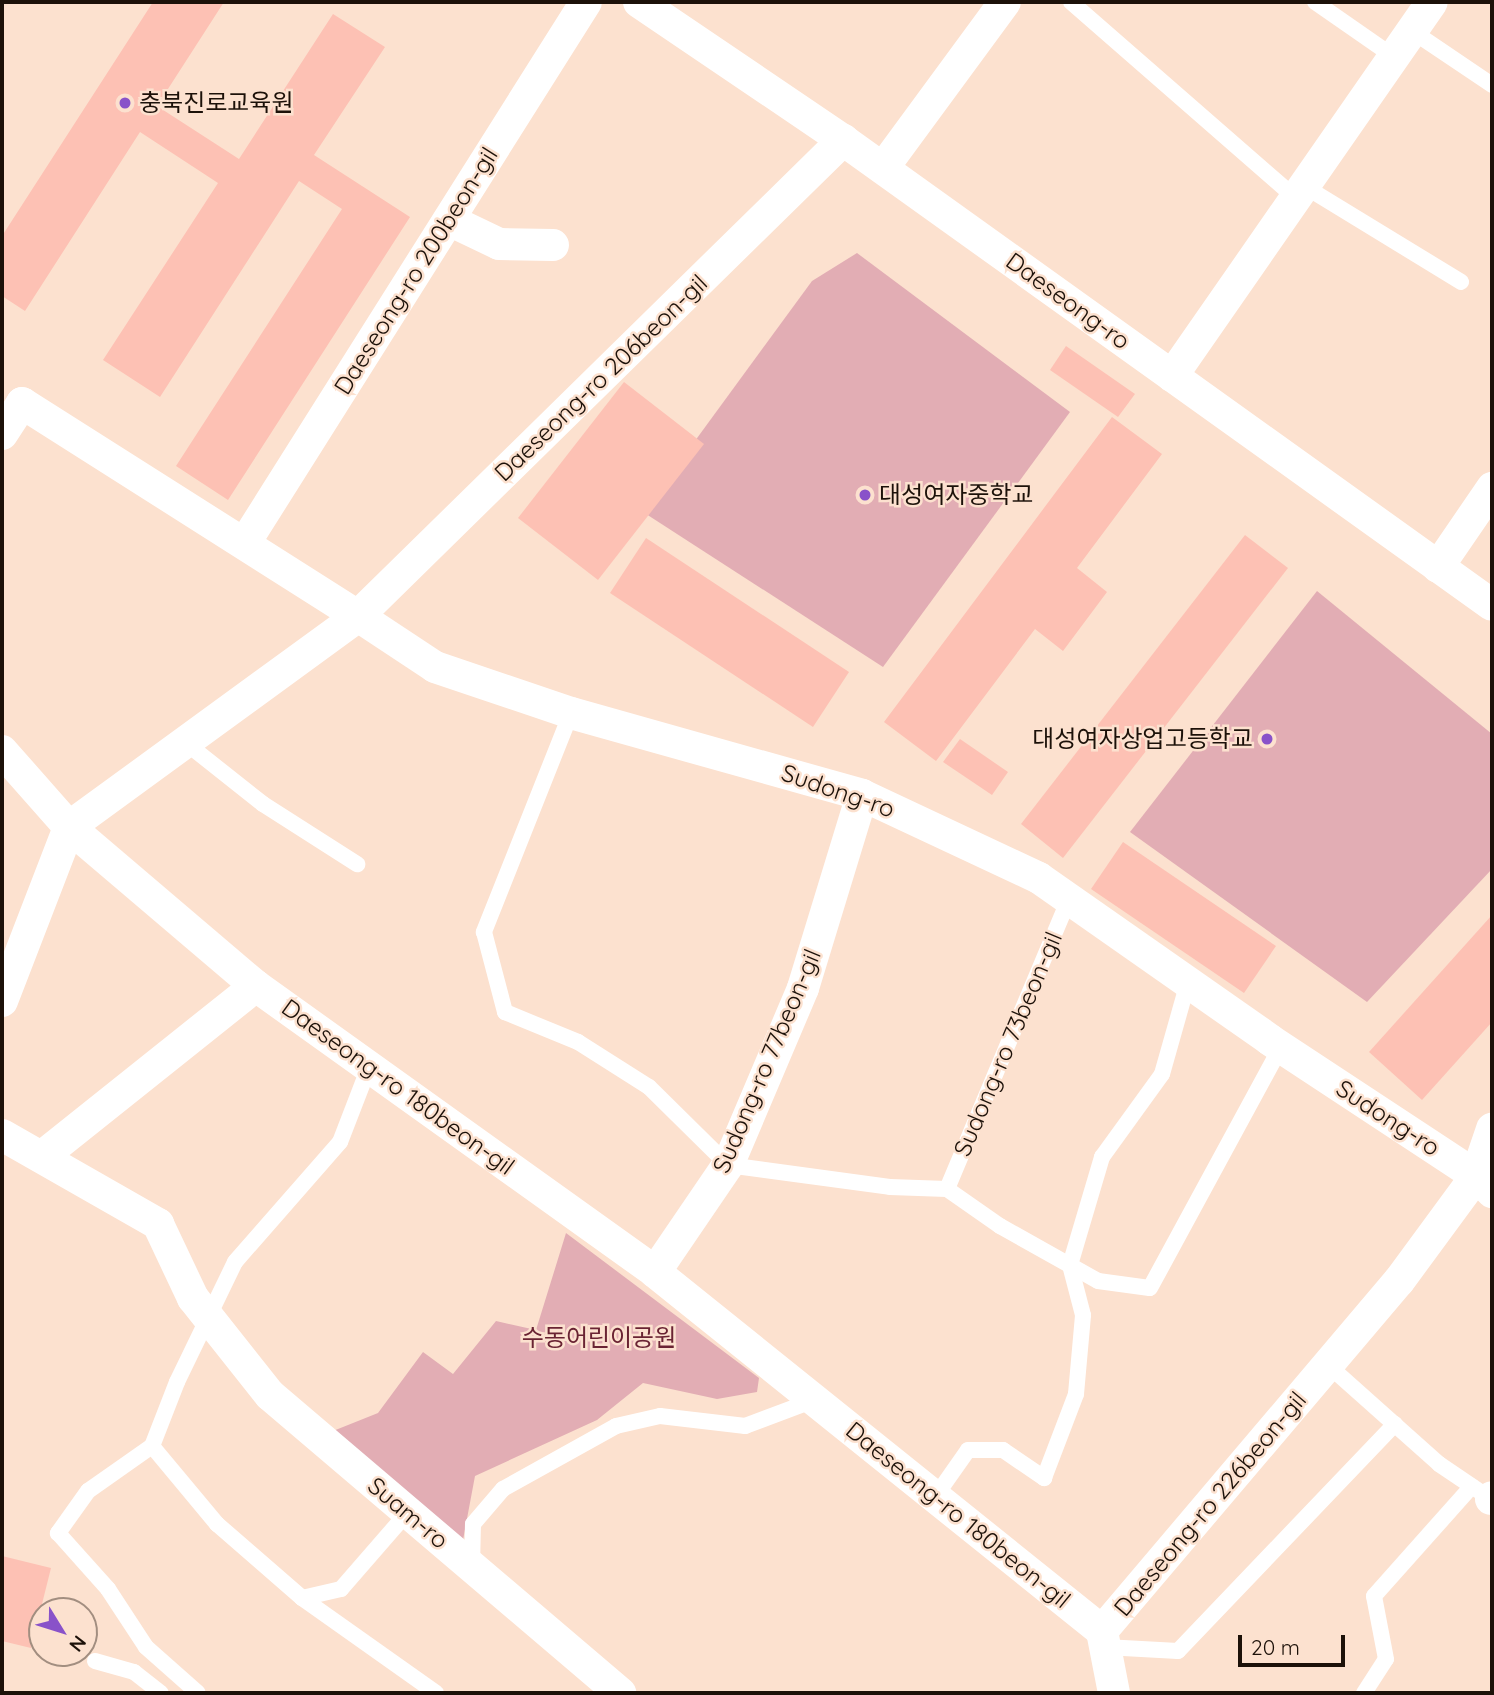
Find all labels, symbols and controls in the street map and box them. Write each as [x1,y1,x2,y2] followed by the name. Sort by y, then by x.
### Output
[139,89,294,117] place label: 충북진로교육원
[117,95,133,111] marker: 충북진로교육원
[328,142,504,400] street label: Daeseong-ro 200beon-gil
[1000,246,1136,356] street label: Daeseong-ro
[489,269,713,487] street label: Daeseong-ro 206beon-gil
[879,481,1034,509] place label: 대성여자중학교
[857,487,873,503] marker: 대성여자중학교
[1032,725,1253,753] place label: 대성여자상업고등학교
[1259,731,1275,747] marker: 대성여자상업고등학교
[778,758,898,824] street label: Sudong-ro
[948,928,1068,1160] street label: Sudong-ro 73beon-gil
[707,945,827,1177] street label: Sudong-ro 77beon-gil
[276,993,520,1181] street label: Daeseong-ro 180beon-gil
[1331,1074,1445,1162] street label: Sudong-ro
[522,1324,676,1352] park label: 수동어린이공원
[1108,1386,1312,1622] street label: Daeseong-ro 226beon-gil
[840,1416,1076,1614] street label: Daeseong-ro 180beon-gil
[362,1471,454,1555] street label: Suam-ro
[28,1597,98,1667] north arrow
[1242,1622,1349,1666] scale bar
[64,1631,92,1657] text: N
[1251,1634,1300,1660] text: 20 m

